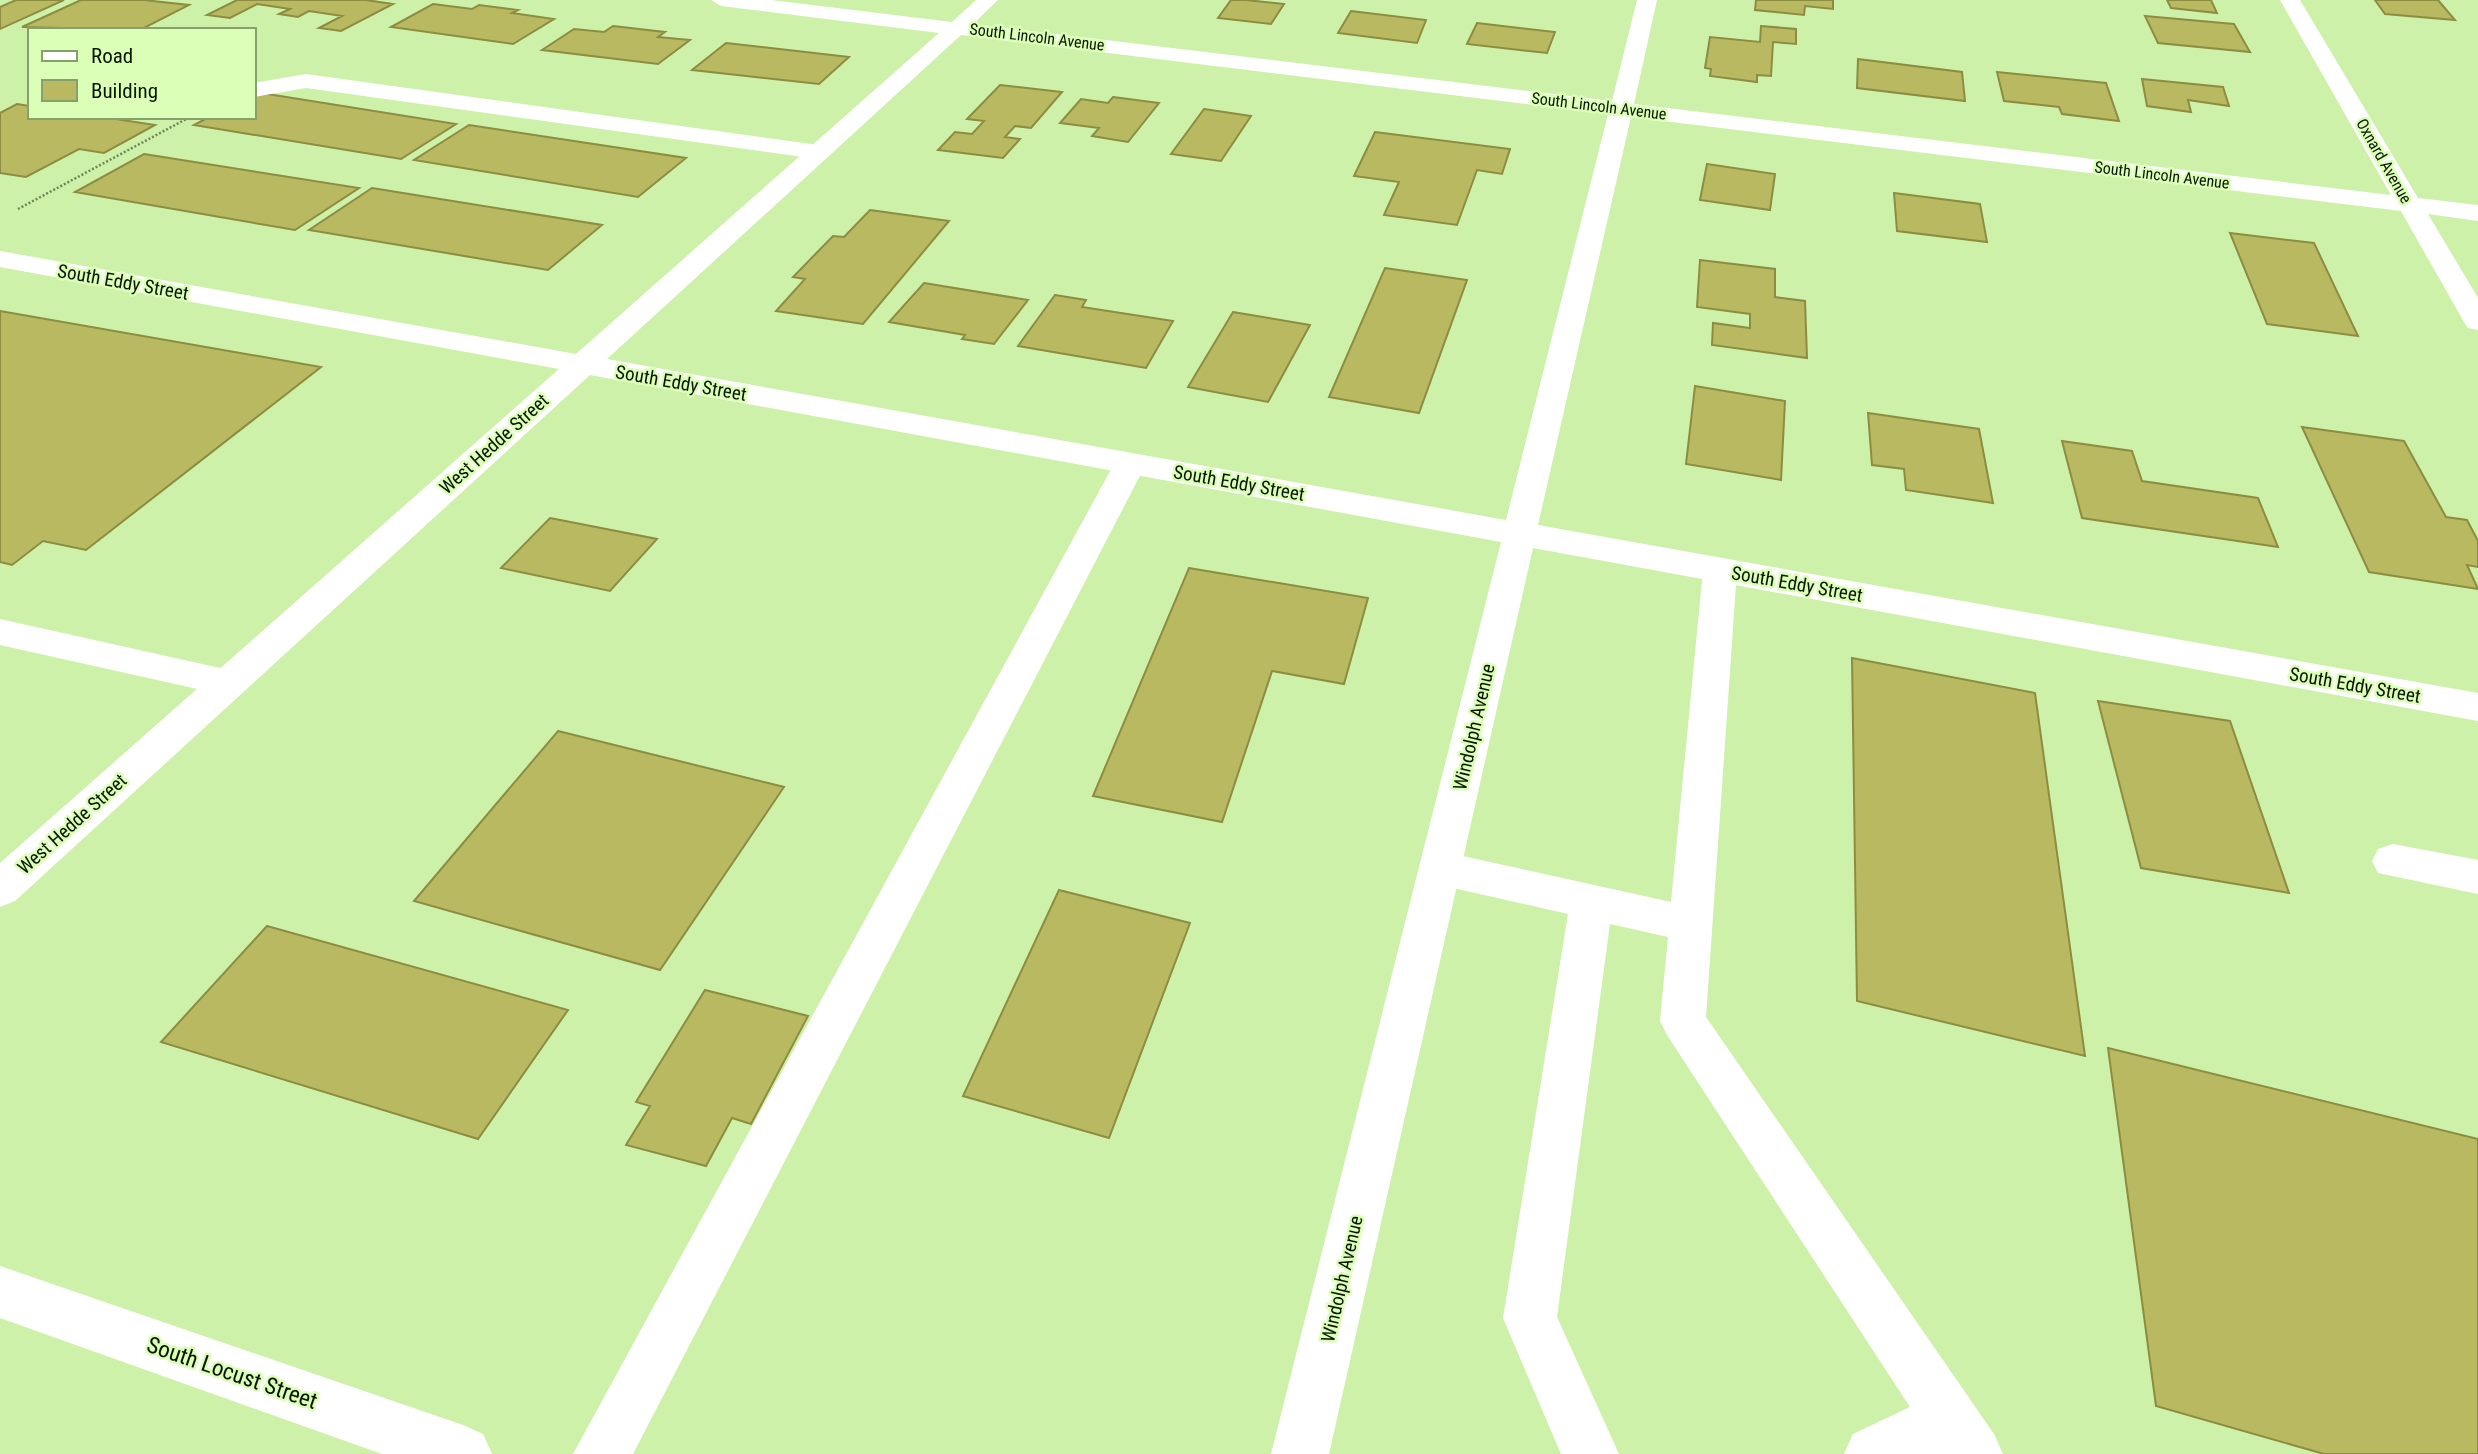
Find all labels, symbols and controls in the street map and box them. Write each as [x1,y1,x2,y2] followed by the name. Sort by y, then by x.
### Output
[968,19,1106,55] street label: South Lincoln Avenue
[28,28,256,119] legend
[91,44,133,68] text: Road
[91,79,158,103] text: Building
[1530,88,1668,124] street label: South Lincoln Avenue
[2352,115,2416,207] street label: Oxnard Avenue
[2093,157,2231,193] street label: South Lincoln Avenue
[56,259,190,305] street label: South Eddy Street
[614,360,748,406] street label: South Eddy Street
[435,389,553,499] street label: West Hedde Street
[1172,460,1306,506] street label: South Eddy Street
[1730,561,1864,607] street label: South Eddy Street
[1448,661,1500,792] street label: Windolph Avenue
[2288,662,2422,708] street label: South Eddy Street
[13,769,131,879] street label: West Hedde Street
[1316,1213,1368,1344] street label: Windolph Avenue
[143,1331,321,1415] street label: South Locust Street

